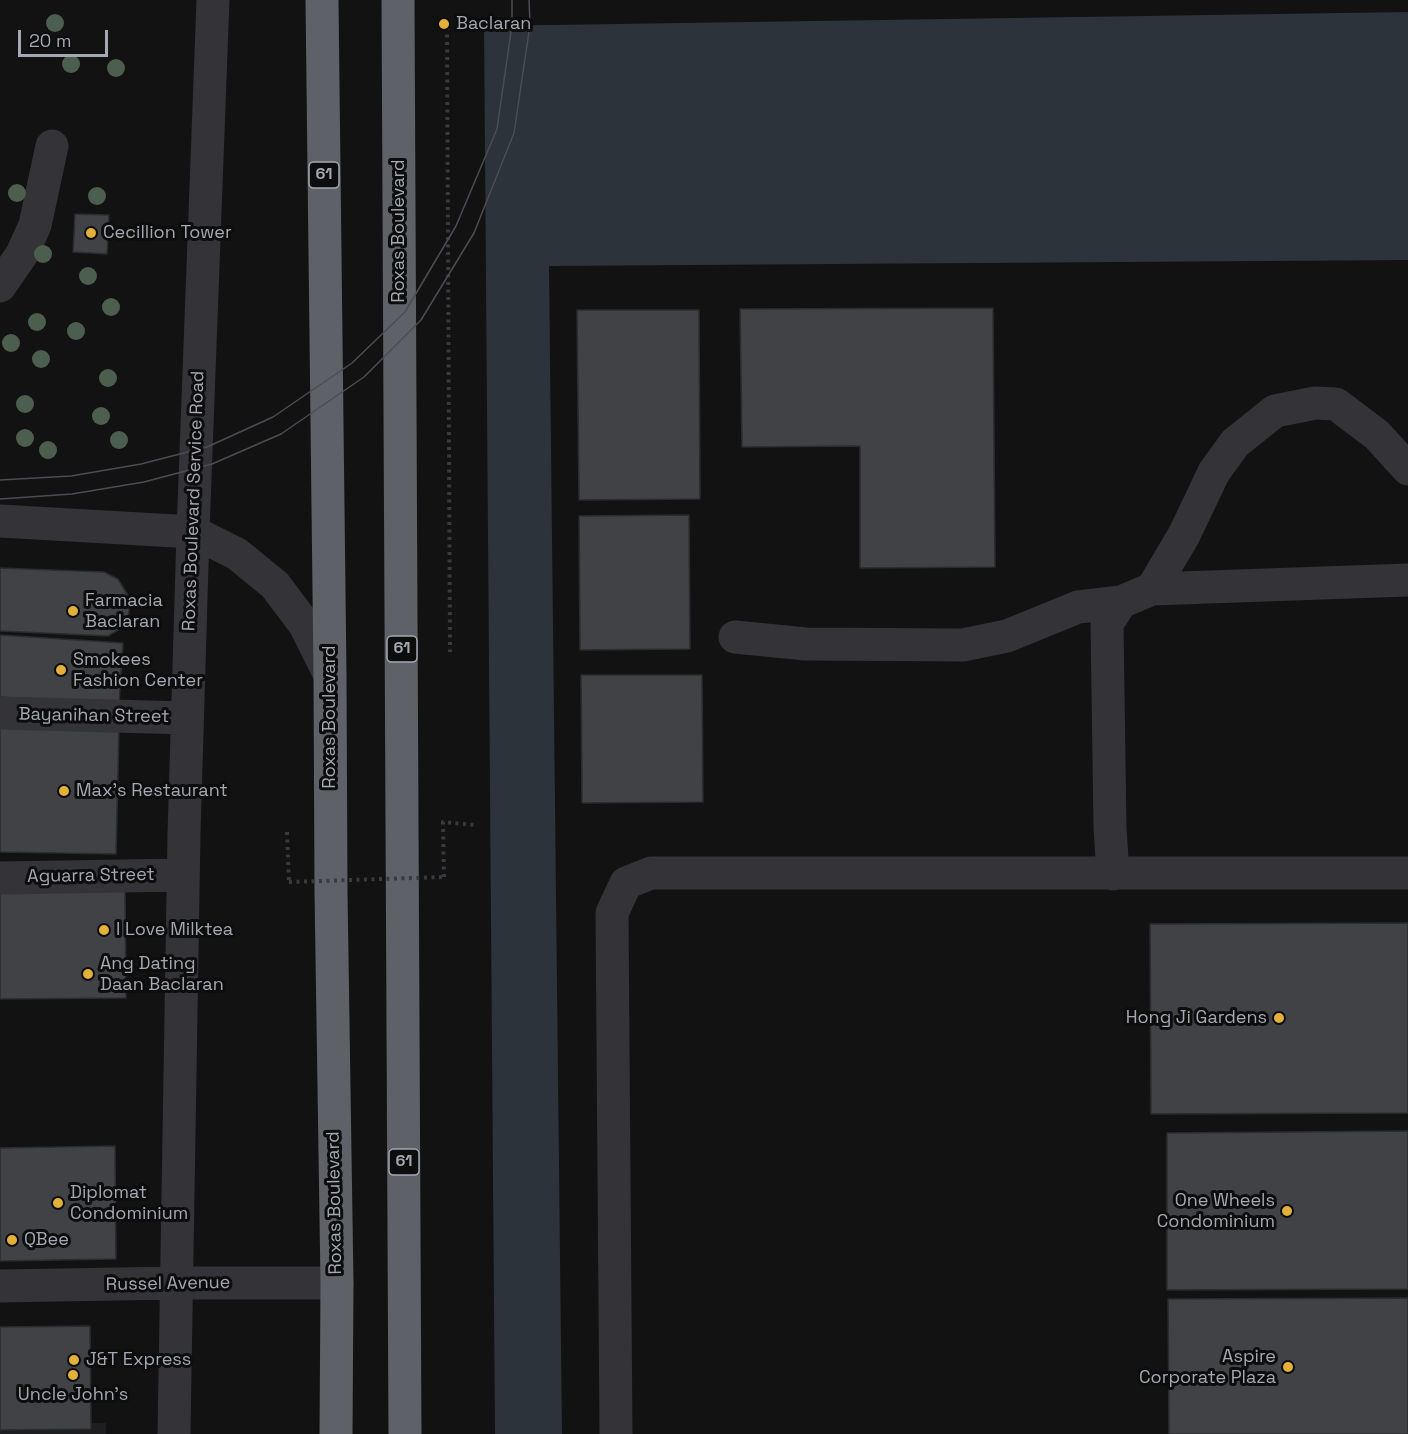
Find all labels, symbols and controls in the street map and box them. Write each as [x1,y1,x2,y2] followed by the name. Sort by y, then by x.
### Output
[456,13,531,35] place label: Baclaran
[437,17,451,31] marker: Baclaran
[21,18,111,56] scale bar
[29,29,72,52] text: 20 m
[388,159,410,303] street label: Roxas Boulevard
[309,162,339,188] road number: 61
[103,222,232,244] place label: Cecillion Tower
[84,226,98,240] marker: Cecillion Tower
[179,370,209,632] street label: Roxas Boulevard Service Road
[85,590,163,632] place label: Farmacia Baclaran
[66,604,80,618] marker: Farmacia Baclaran
[387,636,417,662] road number: 61
[319,645,341,789] street label: Roxas Boulevard
[73,649,203,692] place label: Smokees Fashion Center
[54,663,68,677] marker: Smokees Fashion Center
[18,704,170,728] street label: Bayanihan Street
[76,780,228,802] place label: Max's Restaurant
[57,784,71,798] marker: Max's Restaurant
[27,864,155,888] street label: Aguarra Street
[116,919,233,941] place label: I Love Milktea
[97,923,111,937] marker: I Love Milktea
[100,953,224,996] place label: Ang Dating Daan Baclaran
[81,967,95,981] marker: Ang Dating Daan Baclaran
[1126,1007,1267,1029] place label: Hong Ji Gardens
[1272,1011,1286,1025] marker: Hong Ji Gardens
[323,1131,347,1275] street label: Roxas Boulevard
[389,1149,419,1175] road number: 61
[70,1182,188,1224] place label: Diplomat Condominium
[1157,1190,1275,1232] place label: One Wheels Condominium
[51,1196,65,1210] marker: Diplomat Condominium
[1280,1204,1294,1218] marker: One Wheels Condominium
[24,1229,69,1251] place label: QBee
[5,1233,19,1247] marker: QBee
[106,1272,230,1296] street label: Russel Avenue
[1139,1346,1276,1388] place label: Aspire Corporate Plaza
[86,1349,191,1371] place label: J&T Express
[67,1353,81,1367] marker: J&T Express
[1281,1360,1295,1374] marker: Aspire Corporate Plaza
[66,1368,80,1382] marker: Uncle John's
[18,1384,128,1406] place label: Uncle John's

